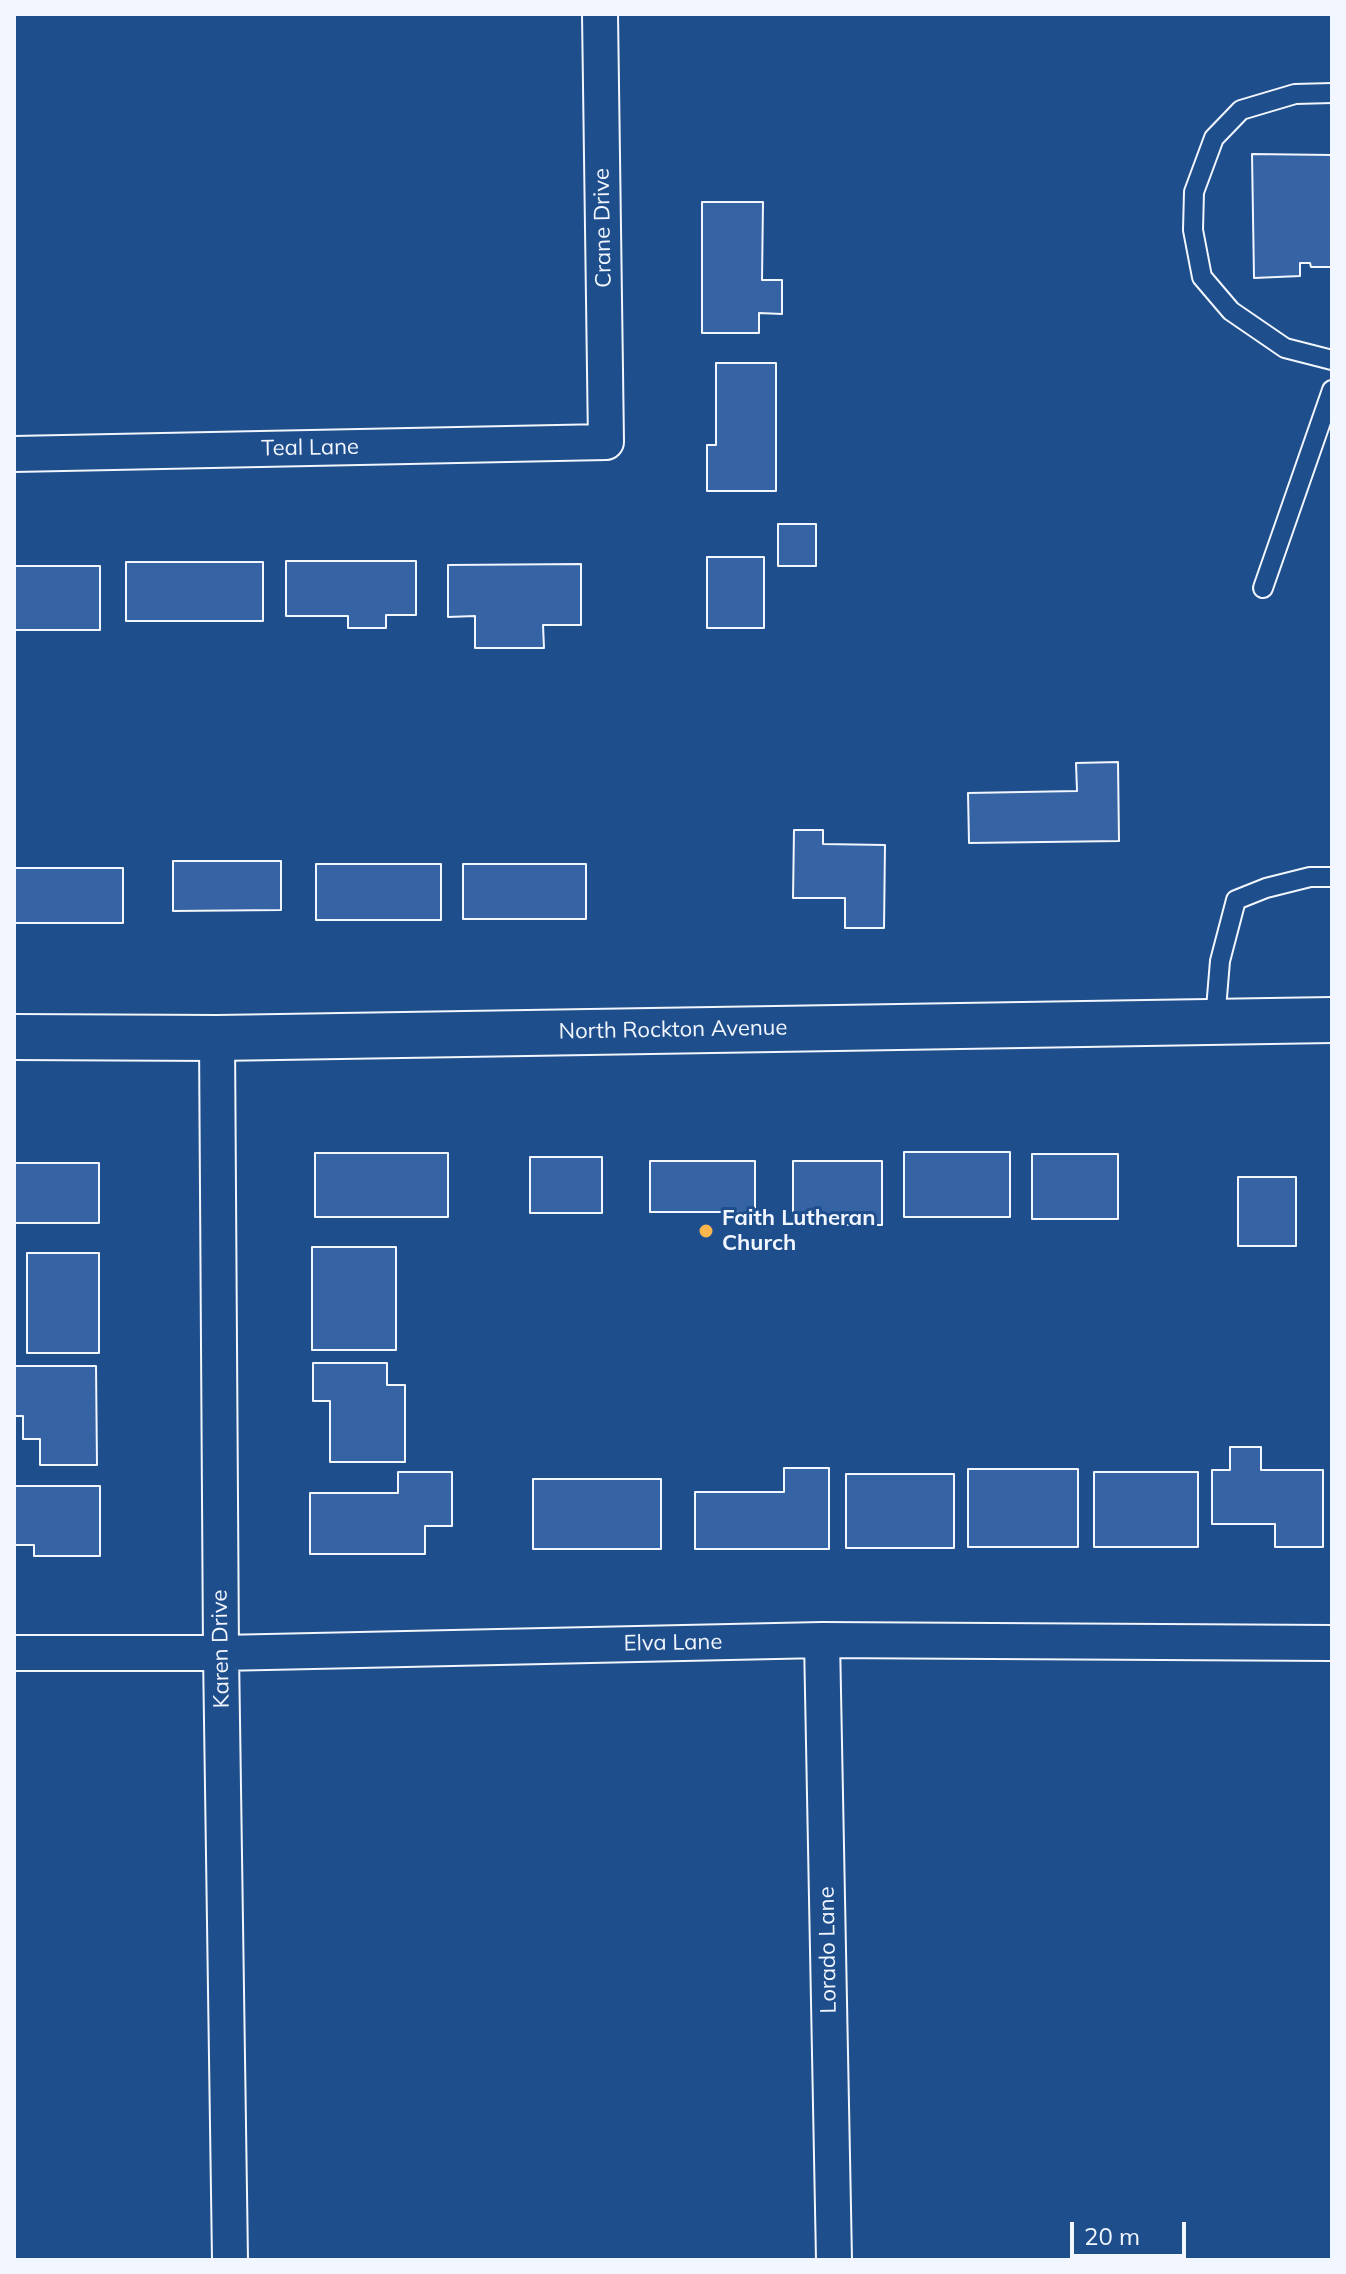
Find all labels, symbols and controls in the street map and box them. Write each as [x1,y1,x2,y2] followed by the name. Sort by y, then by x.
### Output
[589,168,617,288] street label: Crane Drive
[261,434,359,462] street label: Teal Lane
[558,1015,788,1045] street label: North Rockton Avenue
[722,1205,875,1256] place label: Faith Lutheran Church
[697,1222,715,1240] marker: Faith Lutheran Church
[207,1589,235,1709] street label: Karen Drive
[623,1629,723,1657] street label: Elva Lane
[814,1886,842,2014] street label: Lorado Lane
[1074,2206,1190,2256] scale bar
[1084,2221,1140,2251] text: 20 m

